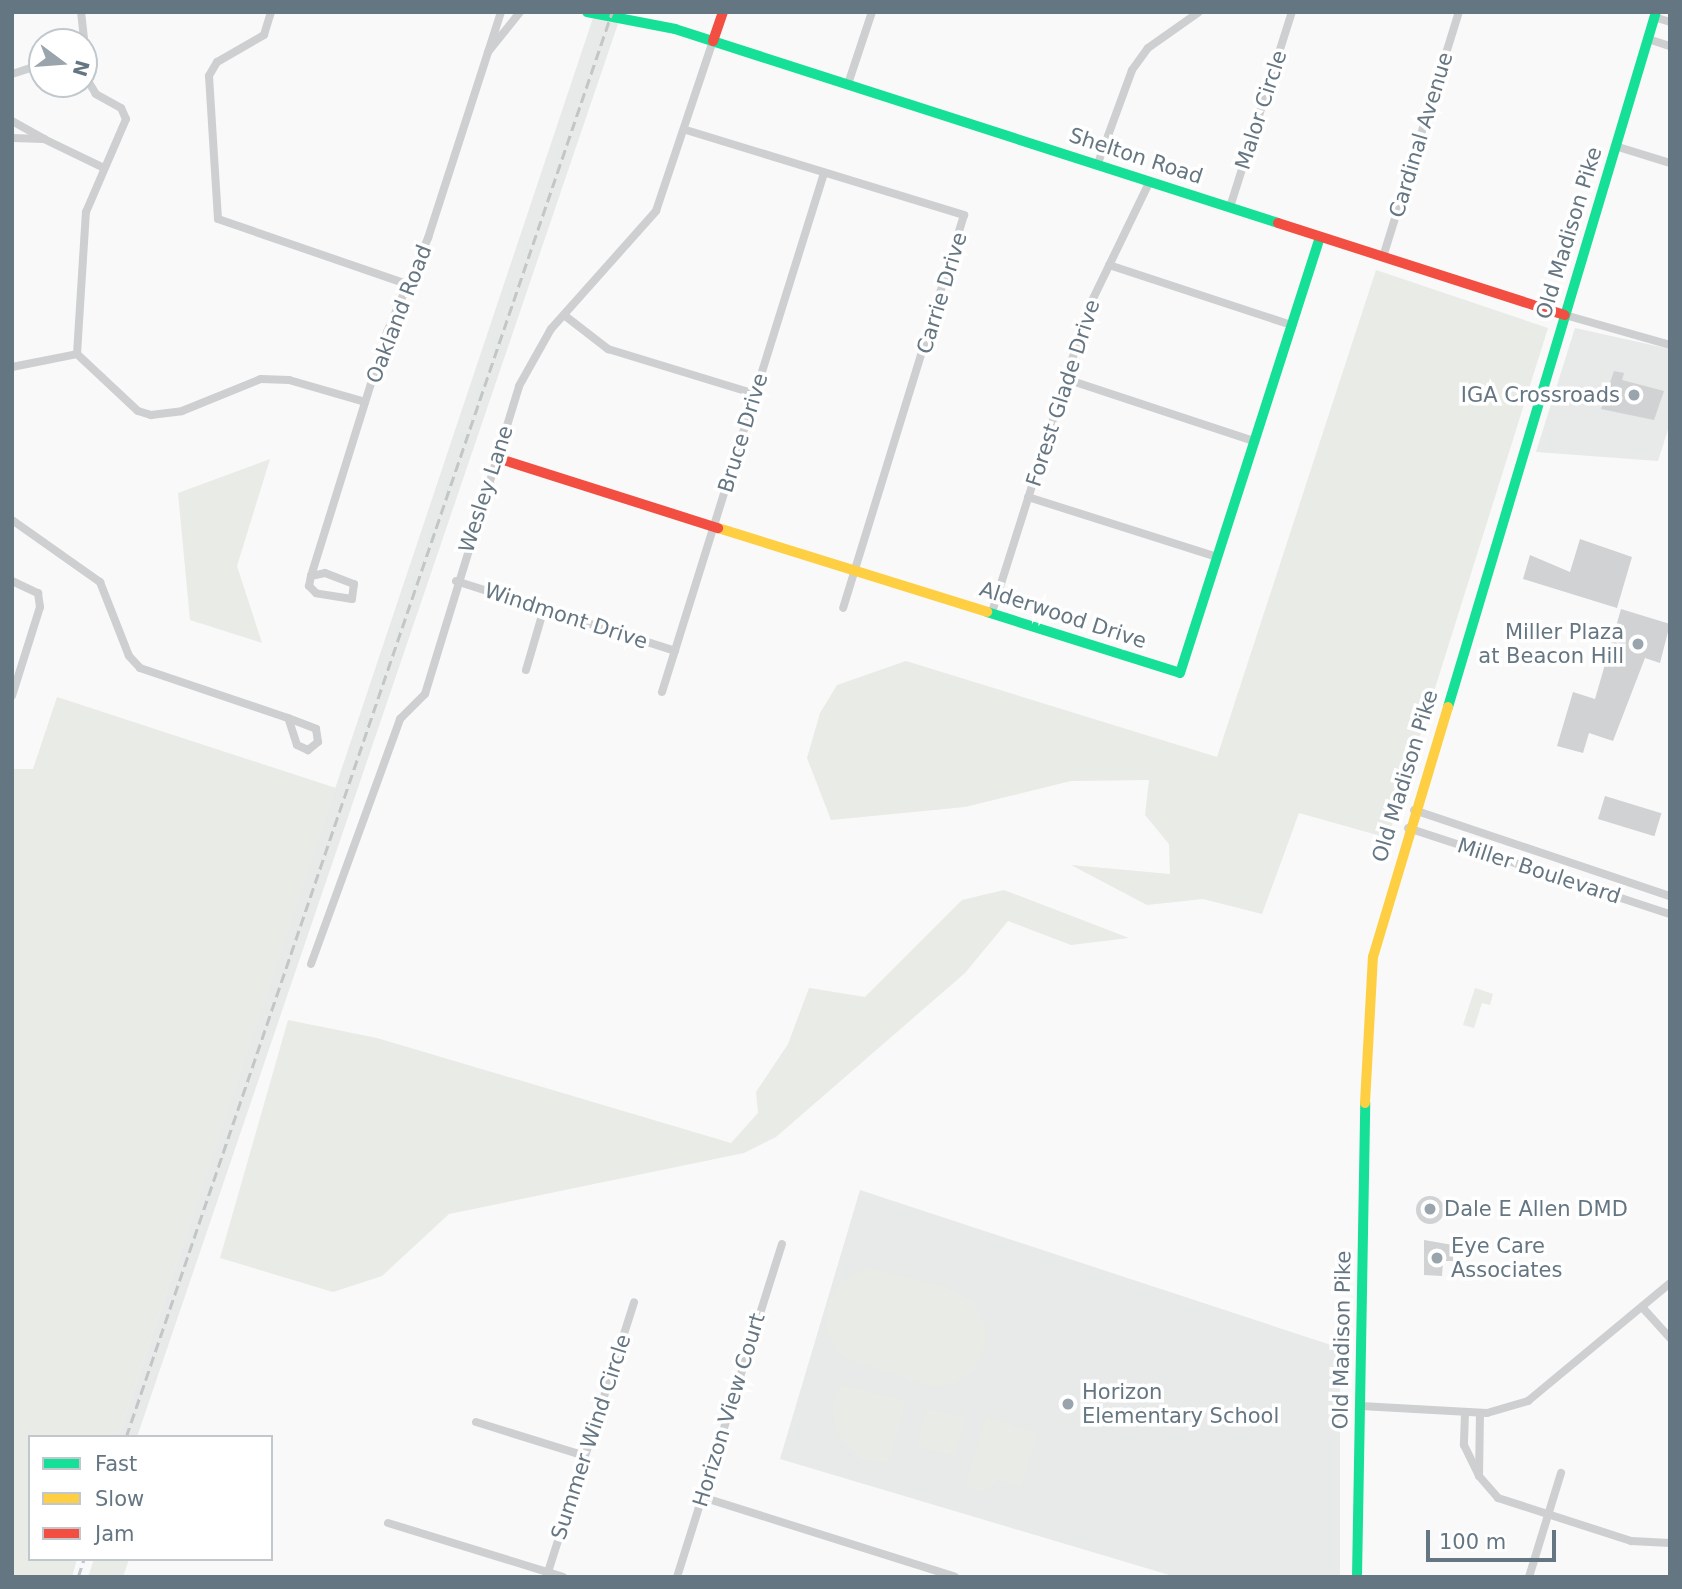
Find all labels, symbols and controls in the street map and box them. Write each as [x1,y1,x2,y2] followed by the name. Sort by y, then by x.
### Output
[28,28,98,98] north arrow
[1230,47,1292,173] street label: Malor Circle
[1384,49,1458,221] street label: Cardinal Avenue
[68,58,94,79] text: N
[1066,123,1206,189] street label: Shelton Road
[1531,144,1607,322] street label: Old Madison Pike
[912,229,972,357] street label: Carrie Drive
[361,241,437,387] street label: Oakland Road
[1021,296,1105,490] street label: Forest Glade Drive
[713,370,773,496] street label: Bruce Drive
[1461,382,1620,408] place label: IGA Crossroads
[1626,387,1642,403] marker: IGA Crossroads
[454,422,518,556] street label: Wesley Lane
[976,576,1150,654] street label: Alderwood Drive
[481,578,651,654] street label: Windmont Drive
[1478,619,1624,669] place label: Miller Plaza at Beacon Hill
[1630,636,1646,652] marker: Miller Plaza at Beacon Hill
[1367,687,1443,865] street label: Old Madison Pike
[1454,833,1624,909] street label: Miller Boulevard
[1444,1196,1628,1222] place label: Dale E Allen DMD
[1422,1201,1438,1217] marker: Dale E Allen DMD
[1451,1233,1562,1283] place label: Eye Care Associates
[1328,1250,1356,1430] street label: Old Madison Pike
[1429,1250,1445,1266] marker: Eye Care Associates
[688,1310,770,1510] street label: Horizon View Court
[546,1331,636,1543] street label: Summer Wind Circle
[1082,1379,1279,1429] place label: Horizon Elementary School
[1060,1396,1076,1412] marker: Horizon Elementary School
[28,1435,273,1561] legend
[95,1452,137,1476] text: Fast
[95,1487,144,1511] text: Slow
[1430,1516,1560,1560] scale bar
[95,1522,135,1546] text: Jam
[1439,1530,1506,1554] text: 100 m

